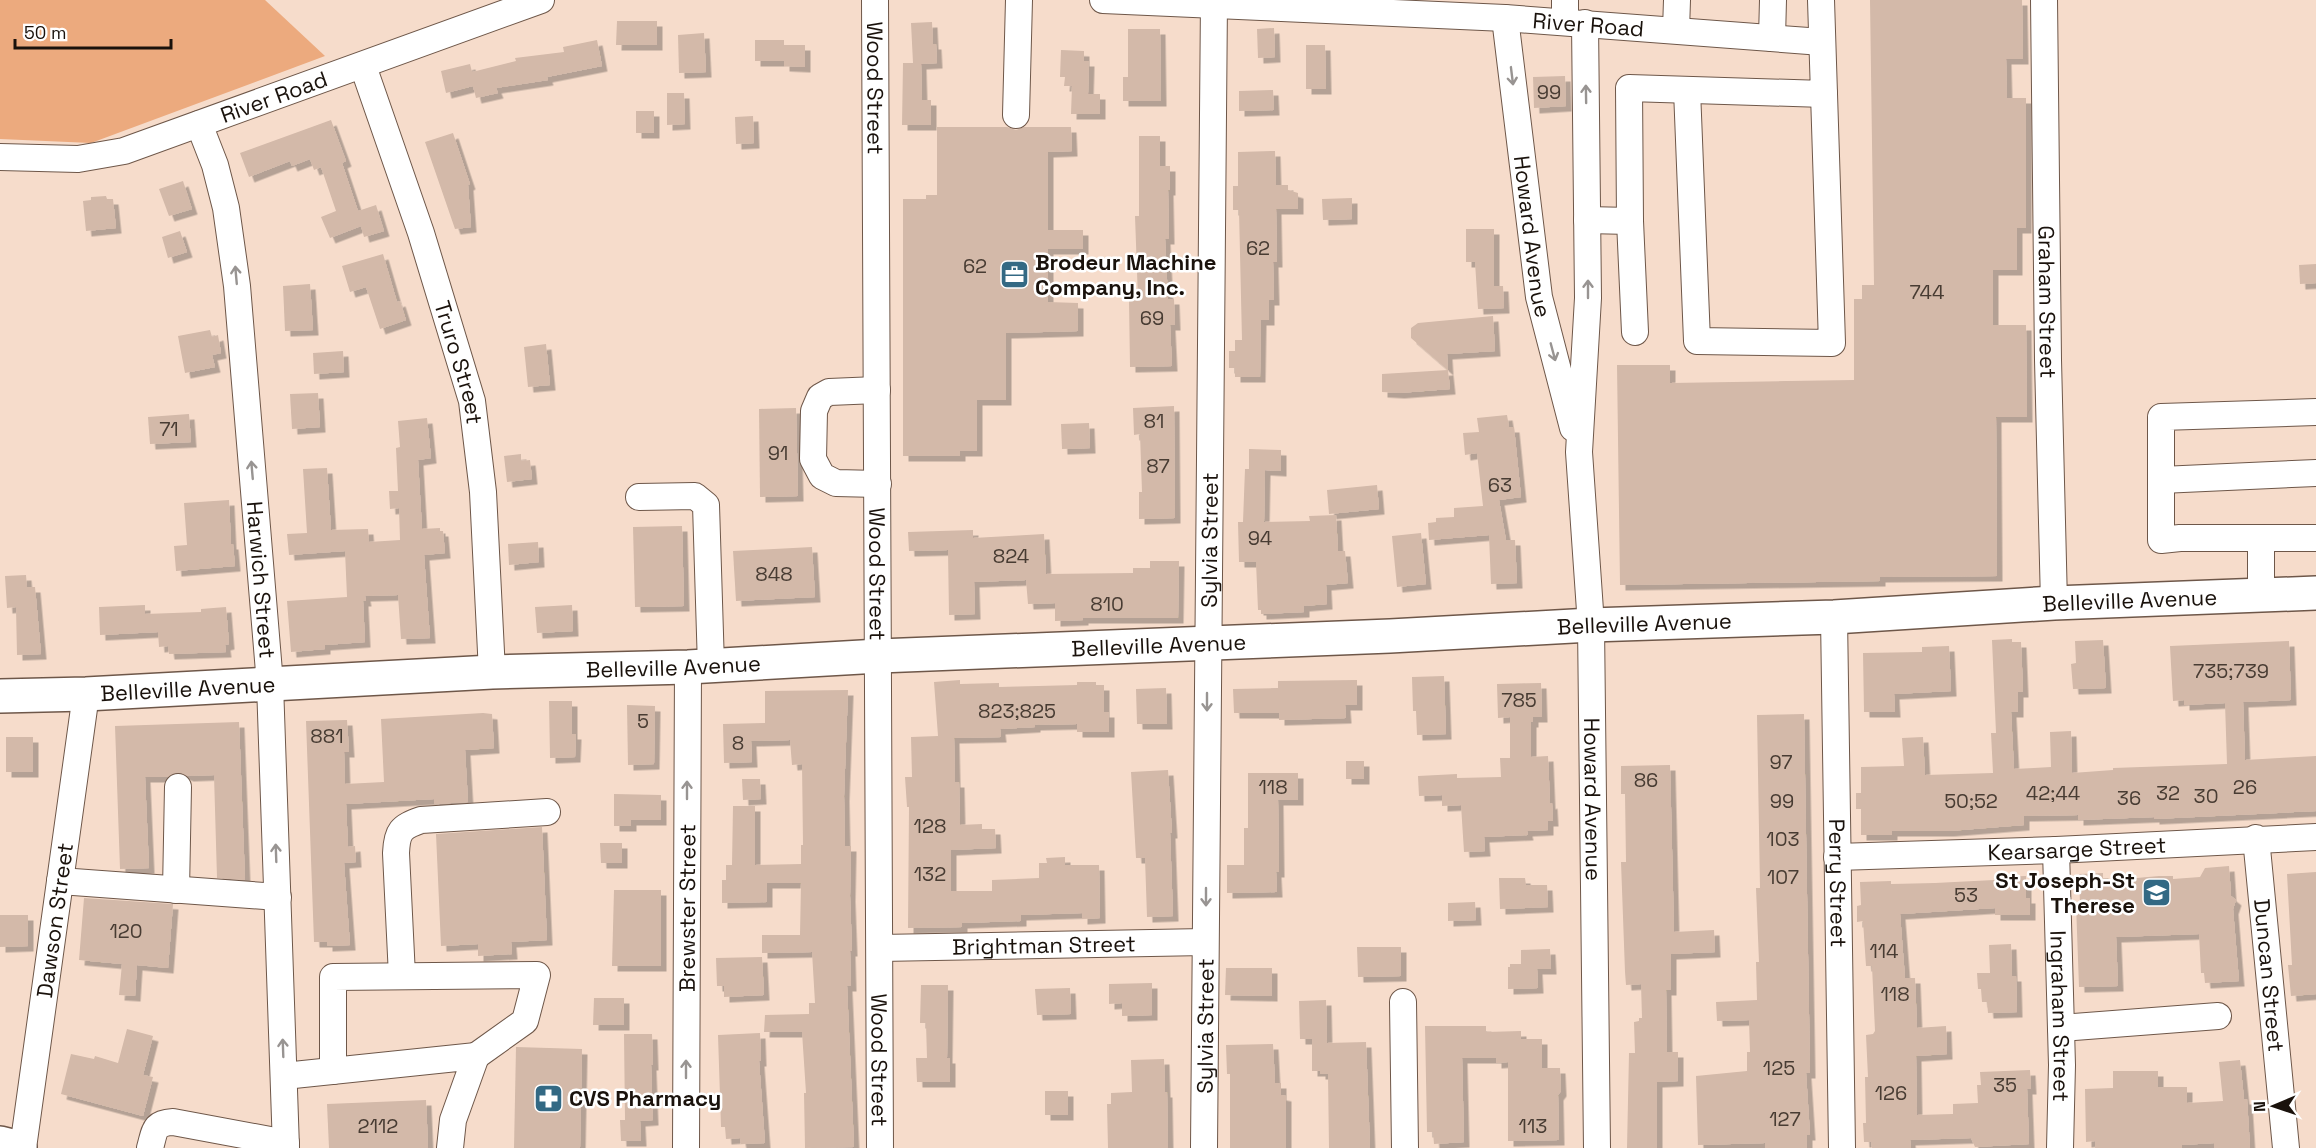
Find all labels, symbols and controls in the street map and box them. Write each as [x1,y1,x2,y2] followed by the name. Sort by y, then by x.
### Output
[1532,6,1645,42] street label: River Road
[15,12,171,50] scale bar
[24,21,66,44] text: 50 m
[861,21,890,155] street label: Wood Street
[216,65,331,129] street label: River Road
[1507,66,1518,85] one-way arrow
[1537,79,1561,105] house number: 99
[1580,85,1592,105] one-way arrow
[1508,154,1558,320] street label: Howard Avenue
[2033,225,2062,379] street label: Graham Street
[1246,235,1270,261] house number: 62
[1035,248,1216,301] place label: Brodeur Machine Company, Inc.
[963,253,987,279] house number: 62
[998,259,1030,291] office icon: Brodeur Machine Company, Inc.
[230,266,241,286] one-way arrow
[1909,279,1945,305] house number: 744
[1582,280,1594,300] one-way arrow
[428,297,489,426] street label: Truro Street
[1140,305,1164,331] house number: 69
[1548,342,1559,361] one-way arrow
[1144,408,1164,434] house number: 81
[159,416,179,442] house number: 71
[768,440,788,466] house number: 91
[1146,453,1170,479] house number: 87
[246,460,257,480] one-way arrow
[1195,472,1224,608] street label: Sylvia Street
[1488,472,1512,498] house number: 63
[241,500,282,660] street label: Harwich Street
[863,507,892,641] street label: Wood Street
[1248,525,1272,551] house number: 94
[993,543,1029,569] house number: 824
[755,561,793,587] house number: 848
[2041,583,2218,618] street label: Belleville Avenue
[1090,591,1124,617] house number: 810
[1556,606,1732,641] street label: Belleville Avenue
[1071,628,1247,662] street label: Belleville Avenue
[585,649,762,684] street label: Belleville Avenue
[2193,658,2269,684] house number: 735;739
[100,670,276,707] street label: Belleville Avenue
[1501,687,1537,713] house number: 785
[1202,691,1213,711] one-way arrow
[978,698,1056,724] house number: 823;825
[637,708,649,734] house number: 5
[1578,718,1608,881] street label: Howard Avenue
[310,723,344,749] house number: 881
[732,730,744,756] house number: 8
[1769,749,1793,775] house number: 97
[1634,767,1658,793] house number: 86
[1258,774,1288,800] house number: 118
[2233,774,2257,800] house number: 26
[681,780,693,800] one-way arrow
[2026,780,2080,806] house number: 42;44
[2156,780,2180,806] house number: 32
[2194,783,2218,809] house number: 30
[2117,785,2141,811] house number: 36
[1770,788,1794,814] house number: 99
[1944,788,1998,814] house number: 50;52
[914,813,946,839] house number: 128
[1823,818,1853,948] street label: Perry Street
[673,824,701,992] street label: Brewster Street
[1766,826,1800,852] house number: 103
[1987,831,2167,866] street label: Kearsarge Street
[30,841,79,999] street label: Dawson Street
[270,843,282,863] one-way arrow
[914,861,946,887] house number: 132
[1767,864,1799,890] house number: 107
[1995,866,2135,919] place label: St Joseph-St Therese
[2140,877,2172,909] school or university icon: St Joseph-St Therese
[1954,882,1978,908] house number: 53
[1200,886,1212,906] one-way arrow
[2248,897,2291,1053] street label: Duncan Street
[109,918,143,944] house number: 120
[952,929,1136,961] street label: Brightman Street
[2044,930,2076,1102] street label: Ingraham Street
[1869,938,1899,964] house number: 114
[1190,958,1220,1094] street label: Sylvia Street
[1880,981,1910,1007] house number: 118
[865,993,894,1127] street label: Wood Street
[277,1038,289,1058] one-way arrow
[1763,1055,1795,1081] house number: 125
[680,1059,692,1079] one-way arrow
[1993,1072,2017,1098] house number: 35
[2244,1076,2304,1136] north arrow
[1875,1080,1907,1106] house number: 126
[532,1082,564,1114] pharmacy icon: CVS Pharmacy
[569,1084,721,1112] place label: CVS Pharmacy
[2249,1101,2270,1112] text: N
[1769,1106,1801,1132] house number: 127
[358,1113,398,1139] house number: 2112
[1519,1113,1547,1139] house number: 113

